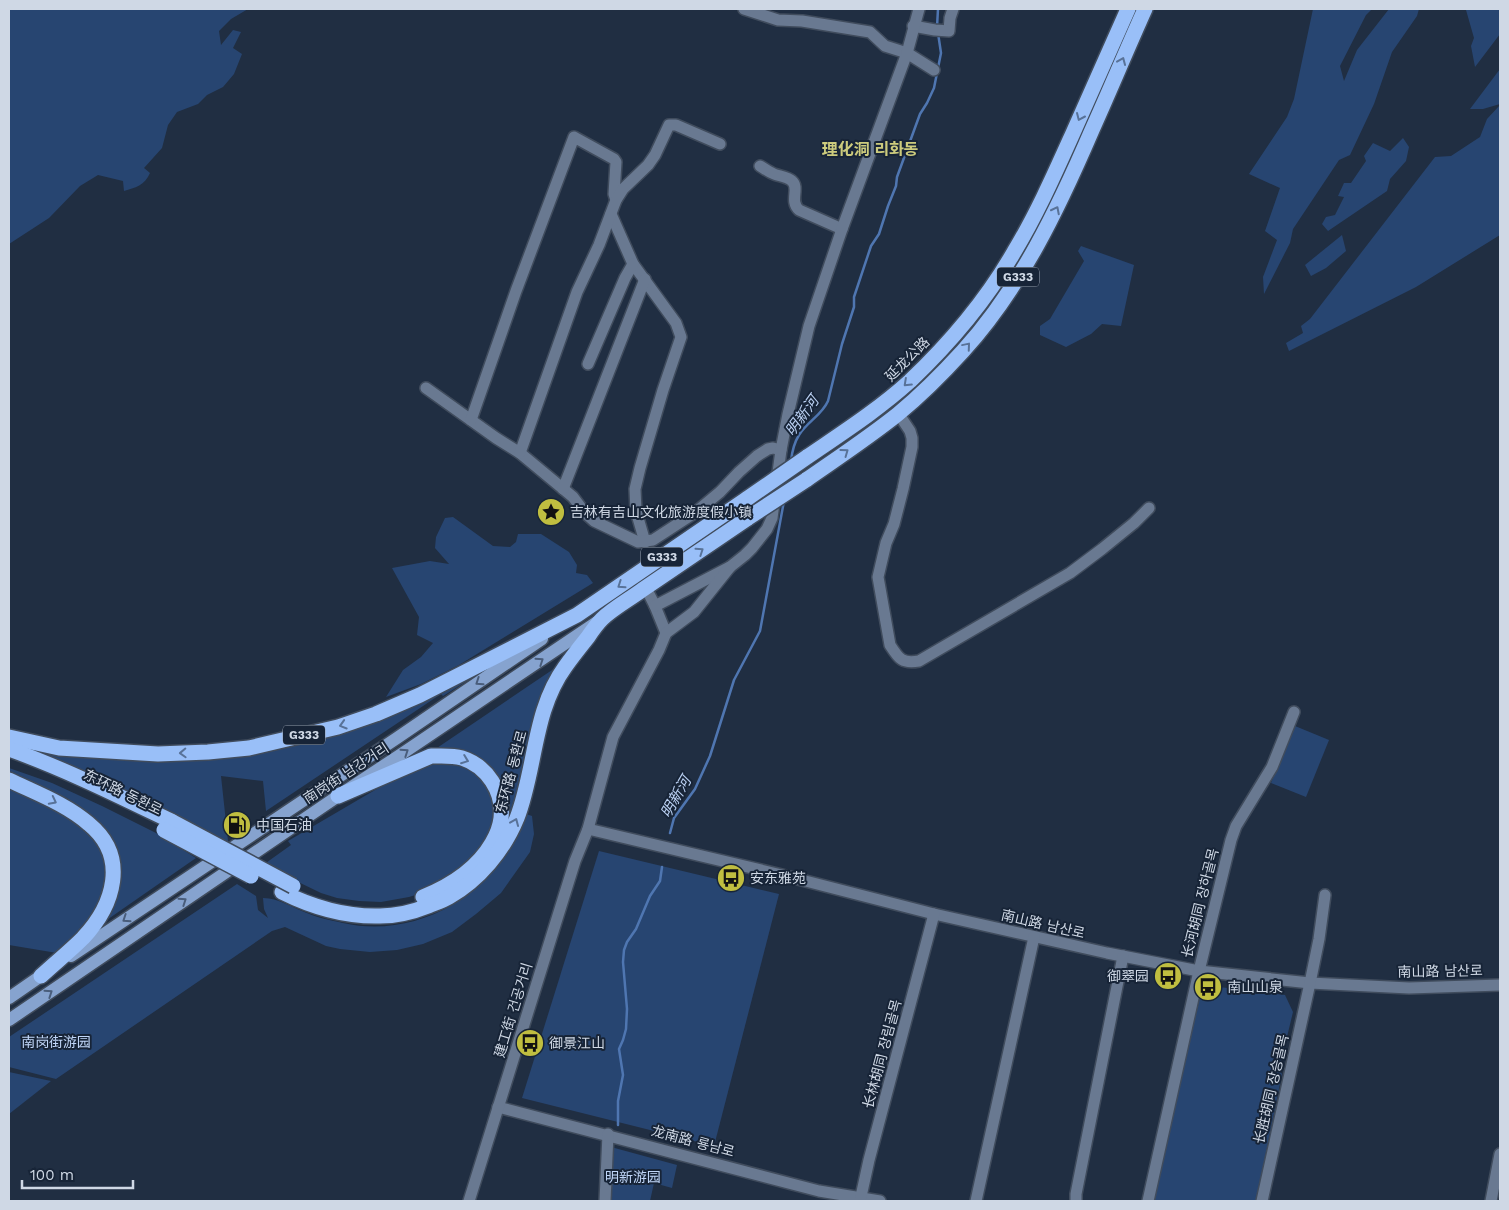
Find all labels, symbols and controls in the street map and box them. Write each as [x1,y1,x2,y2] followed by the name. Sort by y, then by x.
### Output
[1116,58,1126,66] one-way arrow
[1075,112,1086,121] one-way arrow
[822,140,918,159] district label: 理化洞 리화동
[1050,206,1060,215] one-way arrow
[997,268,1039,286] road number: G333
[882,334,932,384] street label: 延龙公路
[962,342,971,351] one-way arrow
[903,377,912,386] one-way arrow
[781,390,824,439] water label: 明新河
[839,449,849,458] one-way arrow
[536,497,566,527] place icon: 吉林有吉山文化旅游度假小镇
[570,504,752,520] place label: 吉林有吉山文化旅游度假小镇
[641,548,683,566] road number: G333
[694,548,703,557] one-way arrow
[617,579,627,588] one-way arrow
[534,658,544,667] one-way arrow
[475,676,484,685] one-way arrow
[339,719,347,729] one-way arrow
[283,726,325,744] road number: G333
[492,729,530,815] street label: 东环路 동환로
[300,740,392,806] street label: 南岗街 남강거리
[179,748,187,758] one-way arrow
[400,749,409,758] one-way arrow
[460,754,469,764] one-way arrow
[81,766,165,818] street label: 东环路 동환로
[657,770,697,821] water label: 明新河
[48,795,57,805] one-way arrow
[222,810,252,840] fuel station icon: 中国石油
[256,817,312,833] place label: 中国石油
[508,818,519,827] one-way arrow
[1179,846,1221,959] street label: 长河胡同 장하골목
[716,863,746,893] bus stop icon: 安东雅苑
[750,870,806,886] place label: 安东雅苑
[178,898,187,907] one-way arrow
[1000,907,1087,941] street label: 南山路 남산로
[122,913,132,922] one-way arrow
[491,961,535,1059] street label: 建工街 건공거리
[1153,961,1183,991] bus stop icon: 御翠园
[1397,962,1483,980] street label: 南山路 남산로
[1107,968,1149,984] place label: 御翠园
[1193,972,1223,1002] bus stop icon: 南山山泉
[1227,979,1283,995] place label: 南山山泉
[44,989,53,999] one-way arrow
[860,998,904,1110] street label: 长林胡同 장림골목
[515,1028,545,1058] bus stop icon: 御景江山
[1251,1032,1291,1146] street label: 长胜胡同 장승골목
[21,1034,91,1050] park label: 南岗街游园
[549,1035,605,1051] place label: 御景江山
[650,1122,736,1160] street label: 龙南路 룡남로
[22,1158,134,1190] scale bar
[30,1166,74,1184] text: 100 m
[605,1169,661,1185] park label: 明新游园

